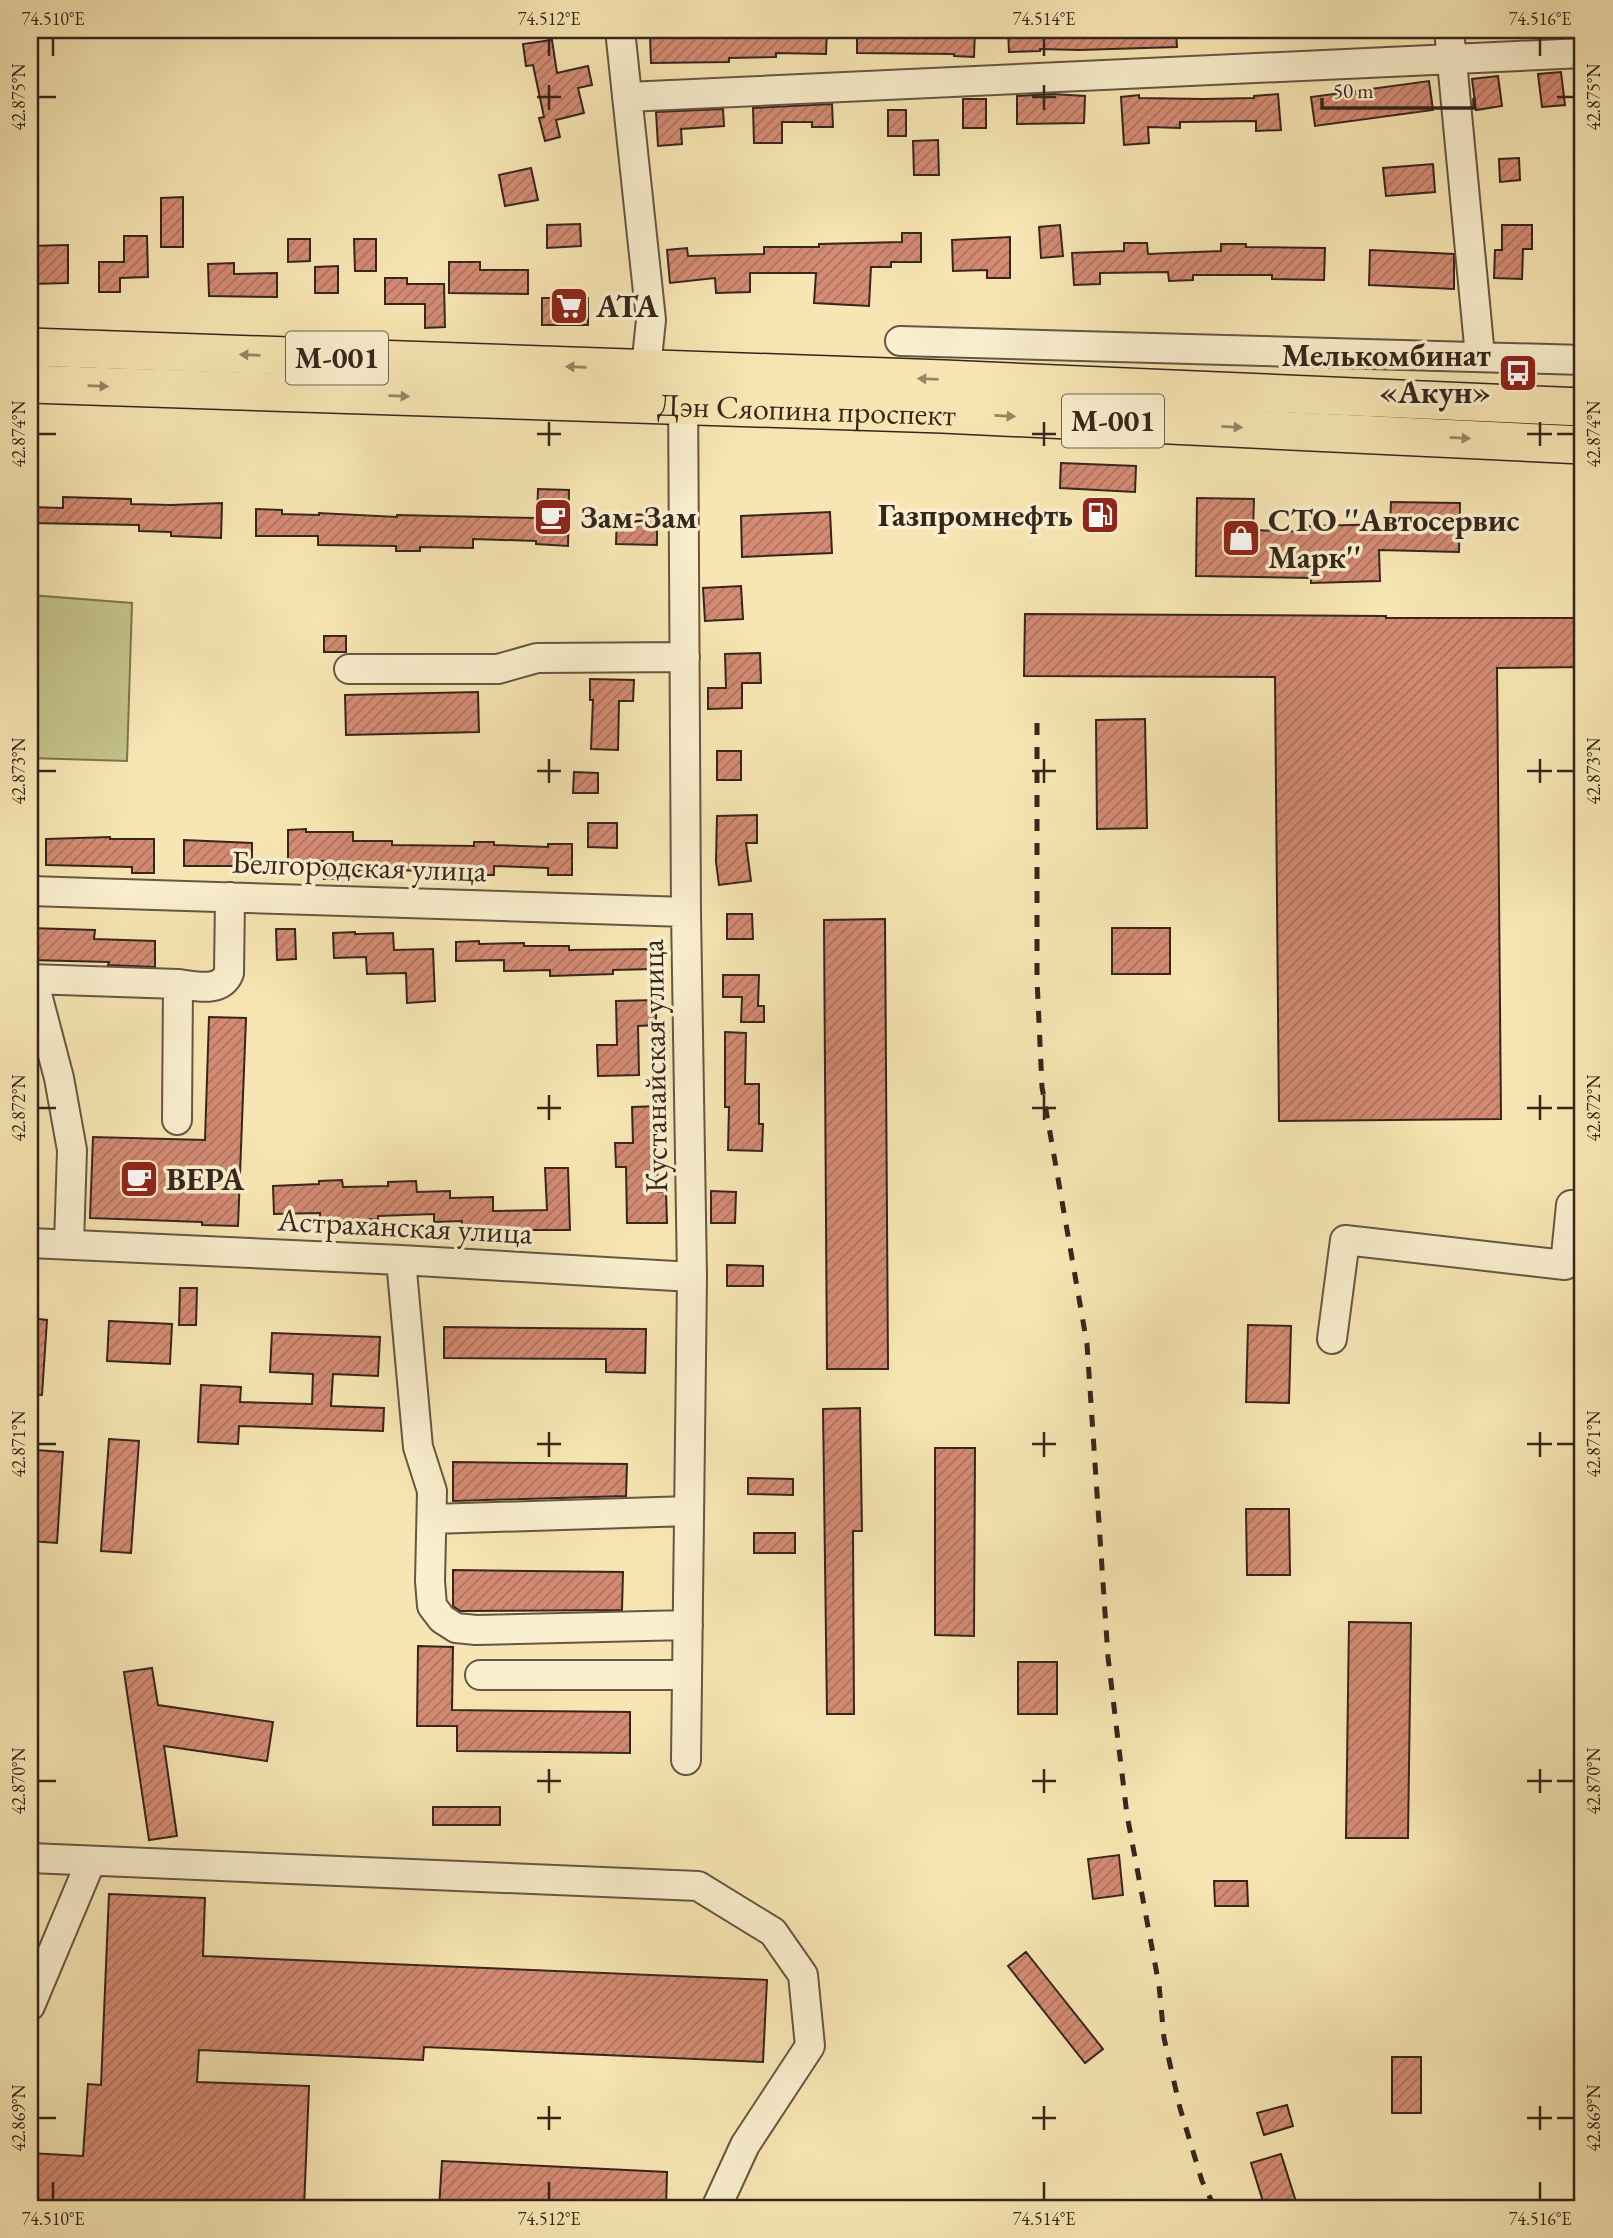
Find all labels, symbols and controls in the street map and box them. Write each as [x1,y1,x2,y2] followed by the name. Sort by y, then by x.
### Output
[22,7,84,30] text: 74.510°E
[518,7,580,30] text: 74.512°E
[1013,7,1075,30] text: 74.514°E
[1509,7,1571,30] text: 74.516°E
[7,63,30,130] text: 42.875°N
[1582,63,1605,130] text: 42.875°N
[1322,66,1475,110] scale bar
[1333,77,1374,104] text: 50 m
[548,285,590,327] supermarket icon: АТА
[595,285,660,327] place label: АТА
[286,332,388,384] road number: M-001
[1281,334,1492,413] place label: Мелькомбинат «Акун»
[239,350,261,361] one-way arrow
[1497,352,1539,394] bus stop icon: Мелькомбинат «Акун»
[564,362,586,373] one-way arrow
[916,373,938,384] one-way arrow
[87,380,109,392] one-way arrow
[657,384,957,436] street label: Дэн Сяопина проспект
[388,390,410,401] one-way arrow
[1062,394,1164,448] road number: M-001
[7,400,30,467] text: 42.874°N
[1582,400,1605,467] text: 42.874°N
[994,411,1016,422] one-way arrow
[1222,421,1244,432] one-way arrow
[1449,433,1471,444] one-way arrow
[878,494,1073,536] place label: Газпромнефть
[1079,494,1121,536] fuel station icon: Газпромнефть
[532,496,574,538] cafe icon: Зам-Зам
[580,496,697,538] place label: Зам-Зам
[1268,499,1520,578] place label: СТО ''Автосервис Марк''
[1220,517,1262,559] shop icon: СТО ''Автосервис Марк''
[7,737,30,804] text: 42.873°N
[1582,737,1605,804] text: 42.873°N
[231,841,488,891] street label: Белгородская улица
[631,938,677,1193] street label: Кустанайская улица
[7,1074,30,1141] text: 42.872°N
[1582,1074,1605,1141] text: 42.872°N
[118,1158,160,1200] cafe icon: ВЕРА
[166,1158,245,1200] place label: ВЕРА
[275,1198,534,1254] street label: Астраханская улица
[7,1410,30,1477] text: 42.871°N
[1582,1410,1605,1477] text: 42.871°N
[7,1747,30,1814] text: 42.870°N
[1582,1747,1605,1814] text: 42.870°N
[7,2084,30,2151] text: 42.869°N
[1582,2084,1605,2151] text: 42.869°N
[22,2207,84,2230] text: 74.510°E
[518,2207,580,2230] text: 74.512°E
[1013,2207,1075,2230] text: 74.514°E
[1509,2207,1571,2230] text: 74.516°E

